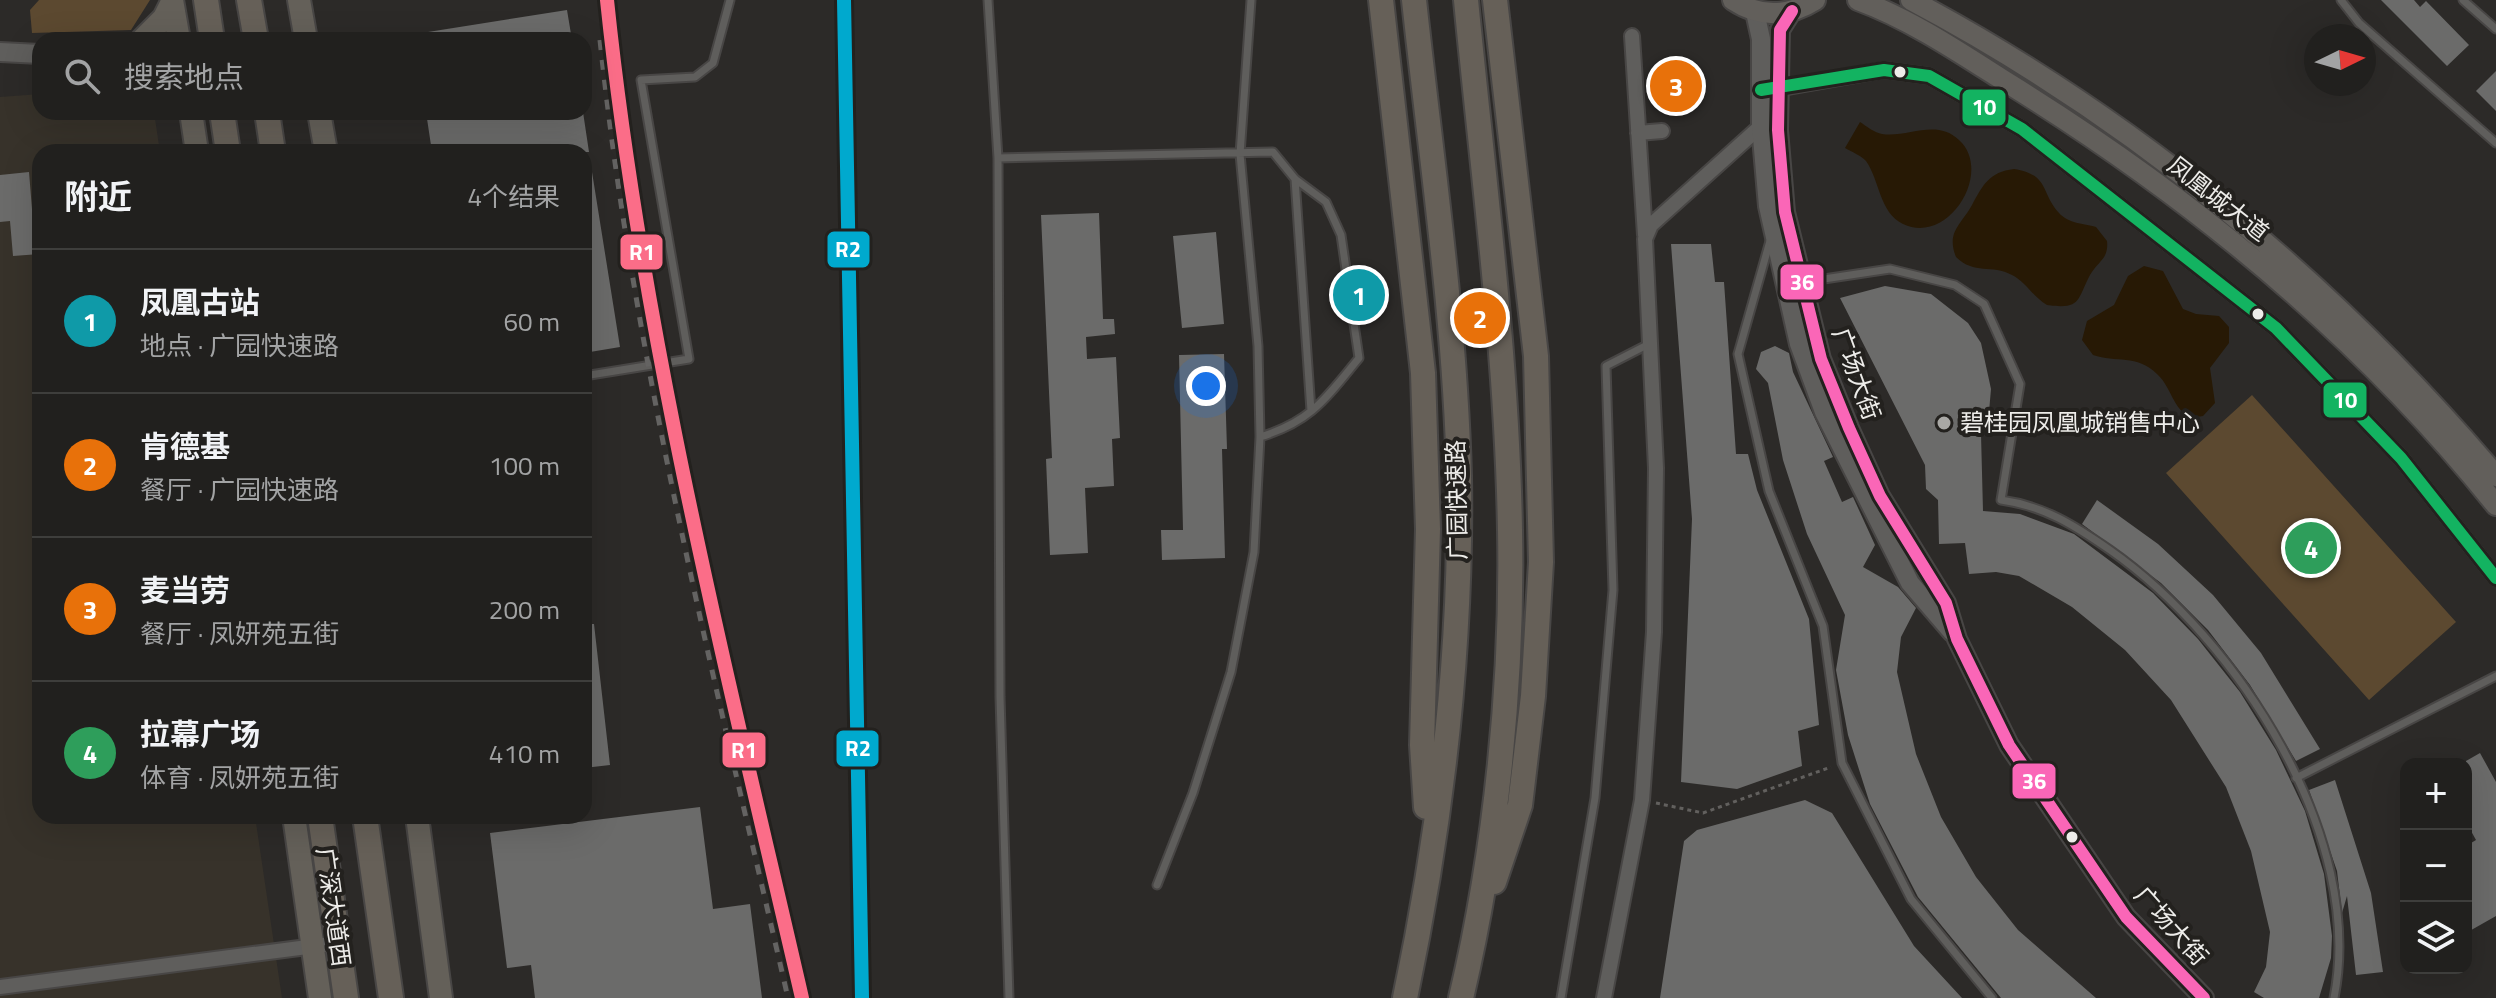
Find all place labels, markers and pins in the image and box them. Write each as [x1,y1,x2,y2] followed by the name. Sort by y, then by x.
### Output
[1650,56,1702,116] pin: 3
[1892,64,1908,80] unlabelled marker
[1333,265,1385,325] pin: 1
[1454,288,1506,348] pin: 2
[2250,306,2266,322] unlabelled marker
[1960,404,2200,440] place label: 碧桂园凤凰城销售中心
[1935,414,1953,432] marker: 碧桂园凤凰城销售中心
[2285,518,2337,578] pin: 4
[2064,829,2080,845] unlabelled marker

